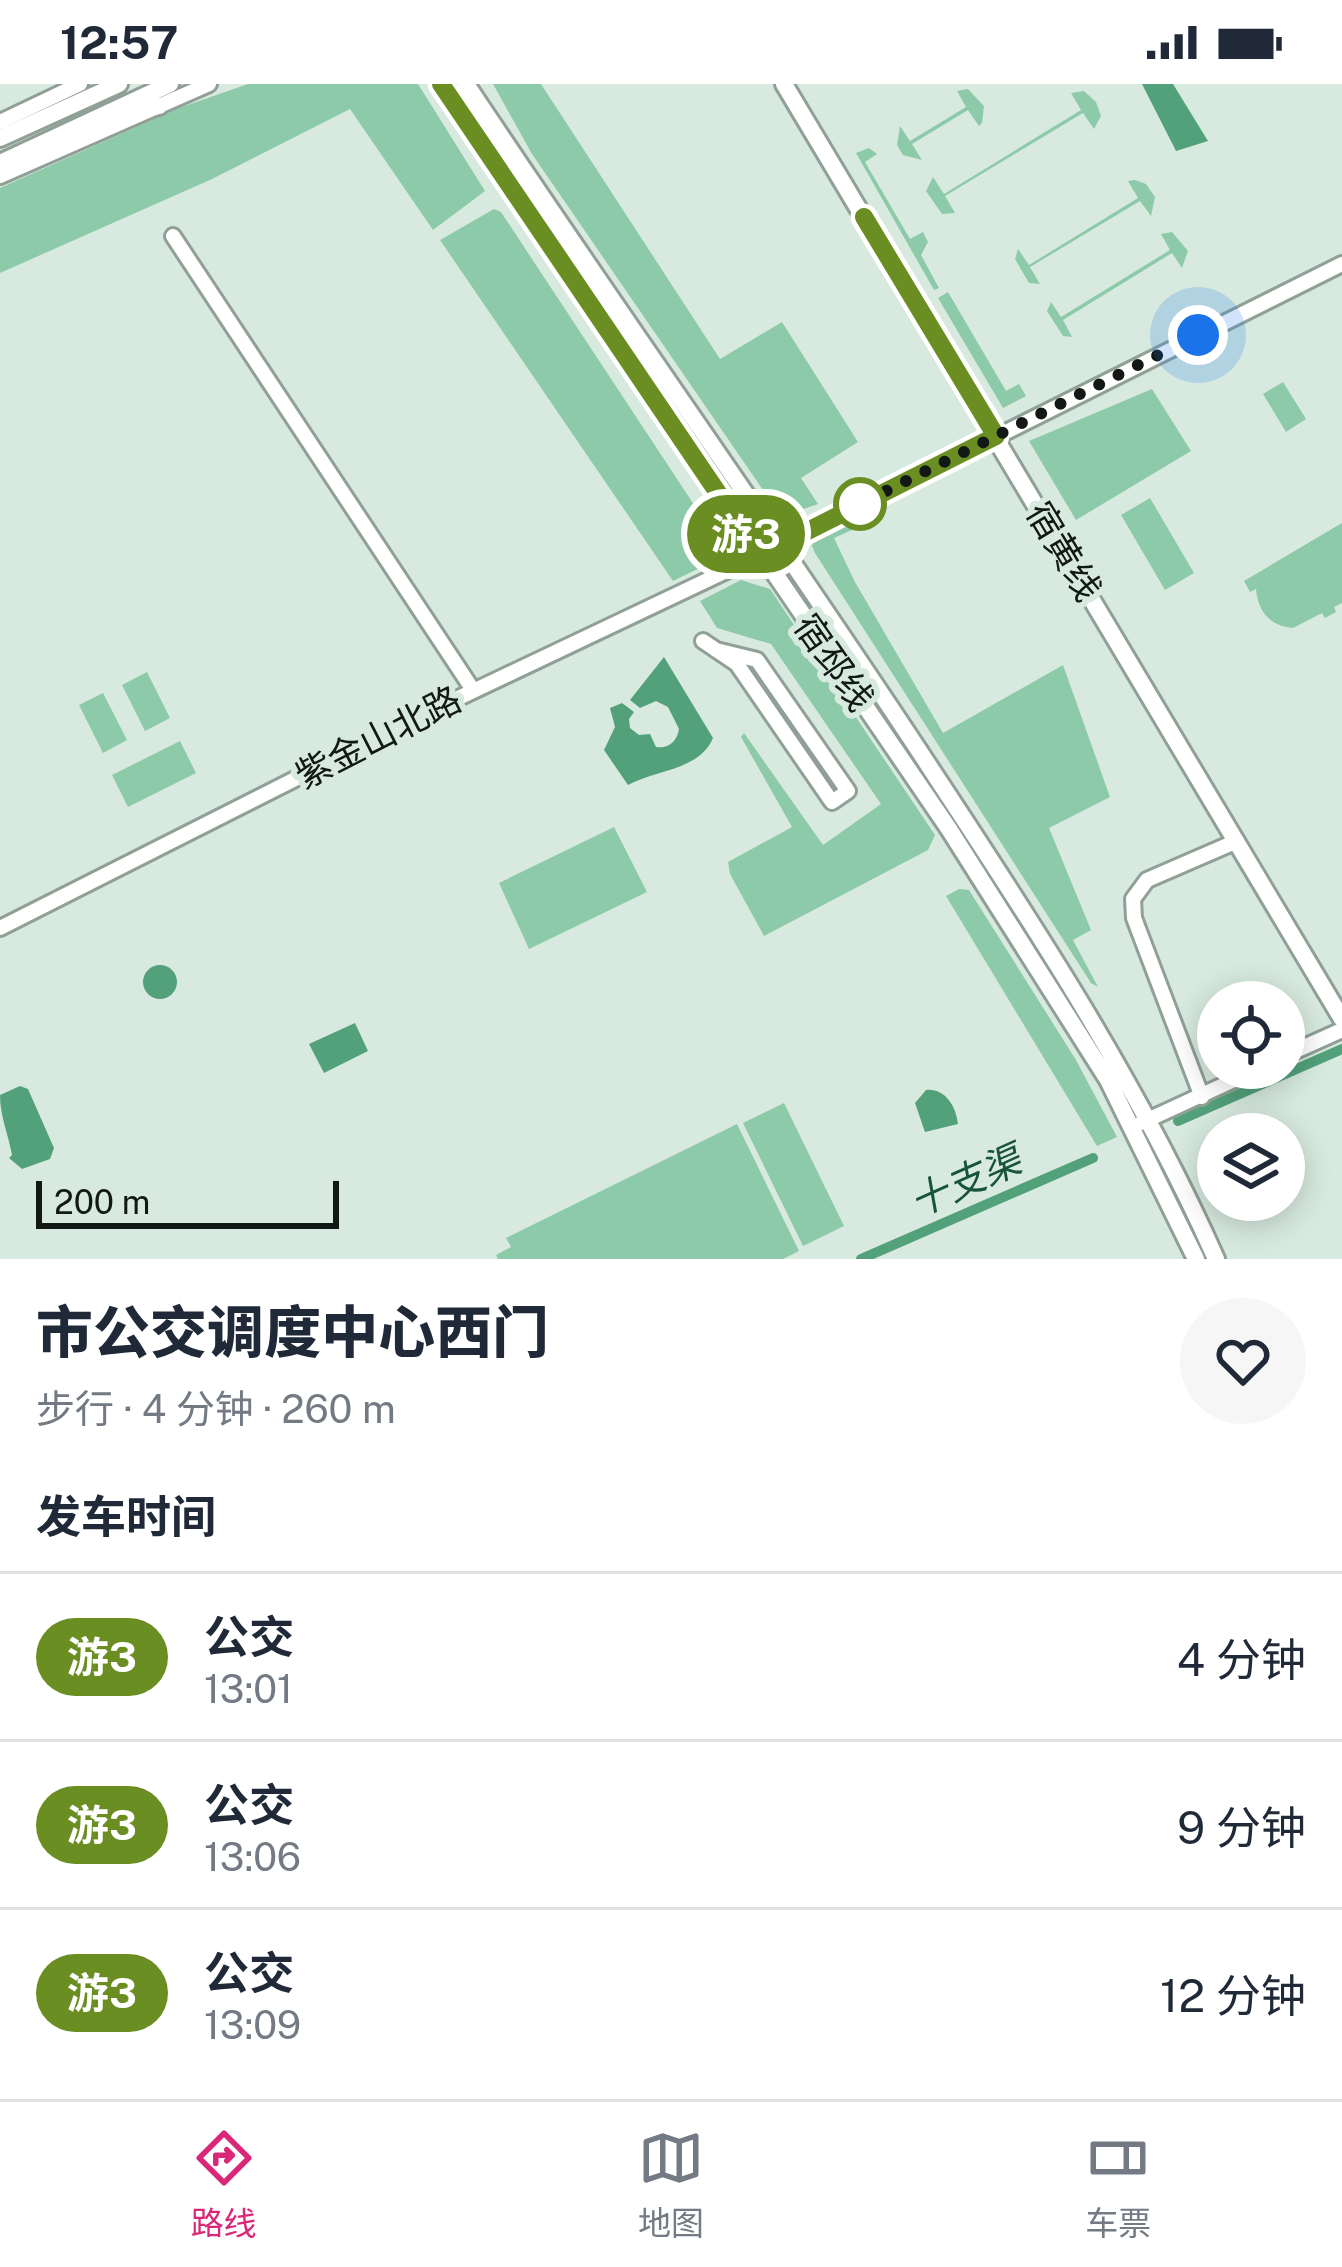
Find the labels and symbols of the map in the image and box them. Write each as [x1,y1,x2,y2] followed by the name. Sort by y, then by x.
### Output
[1168,305,1228,365] your location
[835,479,885,529] unlabelled marker
[1018,494,1110,608] street label: 宿黄线
[692,495,800,573] line badge: 游3
[786,606,882,718] street label: 宿邳线
[288,677,468,797] street label: 紫金山北路
[902,1134,1032,1226] water label: 十支渠
[36,1175,339,1228] scale bar

